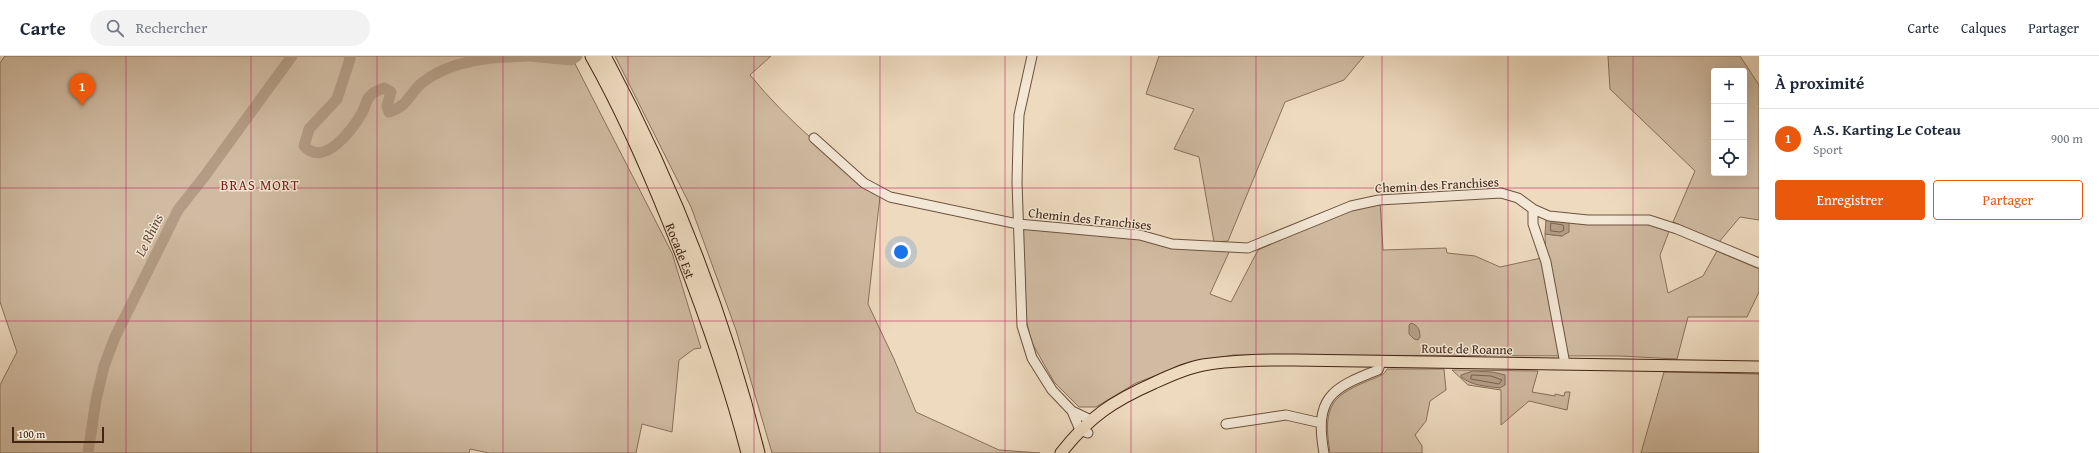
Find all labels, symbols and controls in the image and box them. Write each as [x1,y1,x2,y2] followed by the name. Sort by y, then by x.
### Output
[90,10,370,46] search box
[20,14,66,42] text: Carte
[104,17,126,39] icon: search
[136,17,207,38] text: Rechercher
[1907,18,1939,38] text: Carte
[1961,18,2006,38] text: Calques
[2028,18,2079,38] text: Partager
[1711,68,1747,176] map controls
[1711,68,1747,104] button: +
[1775,70,1864,95] text: À proximité
[69,73,95,106] pin: 1
[1711,104,1747,140] button: −
[1813,119,1961,140] text: A.S. Karting Le Coteau
[1785,129,1791,148] text: 1
[2051,129,2083,148] text: 900 m
[1711,140,1747,176] button: locate
[1813,140,1843,159] text: Sport
[1375,172,1499,198] street label: Chemin des Franchises
[220,175,300,195] district label: BRAS MORT
[1775,180,1925,220] button: Enregistrer
[1933,180,2083,220] button: Partager
[1027,203,1153,235] street label: Chemin des Franchises
[130,210,168,261] water label: Le Rhins
[661,220,700,282] street label: Rocade Est
[891,242,911,262] your location
[1421,339,1513,359] street label: Route de Roanne
[12,425,104,444] scale bar
[18,426,45,442] text: 100 m

